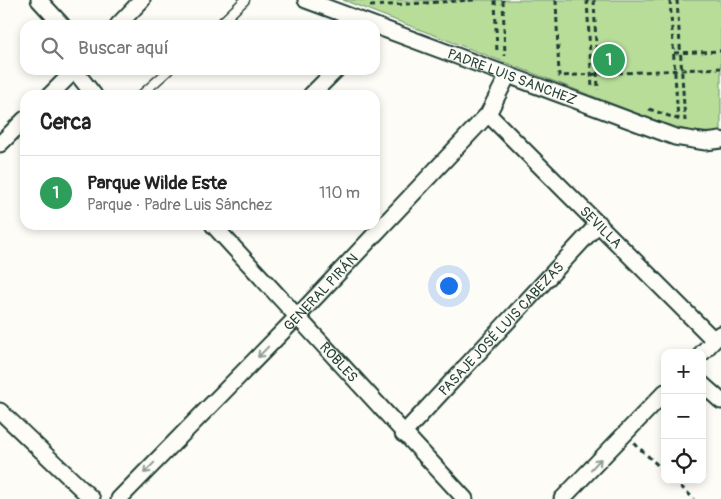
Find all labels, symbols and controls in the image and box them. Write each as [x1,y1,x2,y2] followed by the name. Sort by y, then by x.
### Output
[20,20,380,75] search box
[38,34,66,62] icon: search
[78,36,169,60] text: Buscar aquí
[593,41,625,79] pin: 1
[445,45,579,109] street label: PADRE LUIS SÁNCHEZ
[40,109,91,136] text: Cerca
[87,171,227,195] text: Parque Wilde Este
[53,183,59,203] text: 1
[319,183,360,203] text: 110 m
[87,195,272,215] text: Parque · Padre Luis Sánchez
[576,203,625,252] street label: SEVILLA
[280,250,362,335] street label: GENERAL PIRÁN
[435,259,568,399] street label: PASAJE JOSÉ LUIS CABEZAS
[436,273,462,299] your location
[316,339,361,386] street label: ROBLES
[257,346,269,358] one-way arrow
[661,349,706,484] map controls
[661,349,706,394] button: +
[661,394,706,439] button: −
[661,439,706,484] button: locate
[590,457,602,470] one-way arrow
[143,462,155,474] one-way arrow

